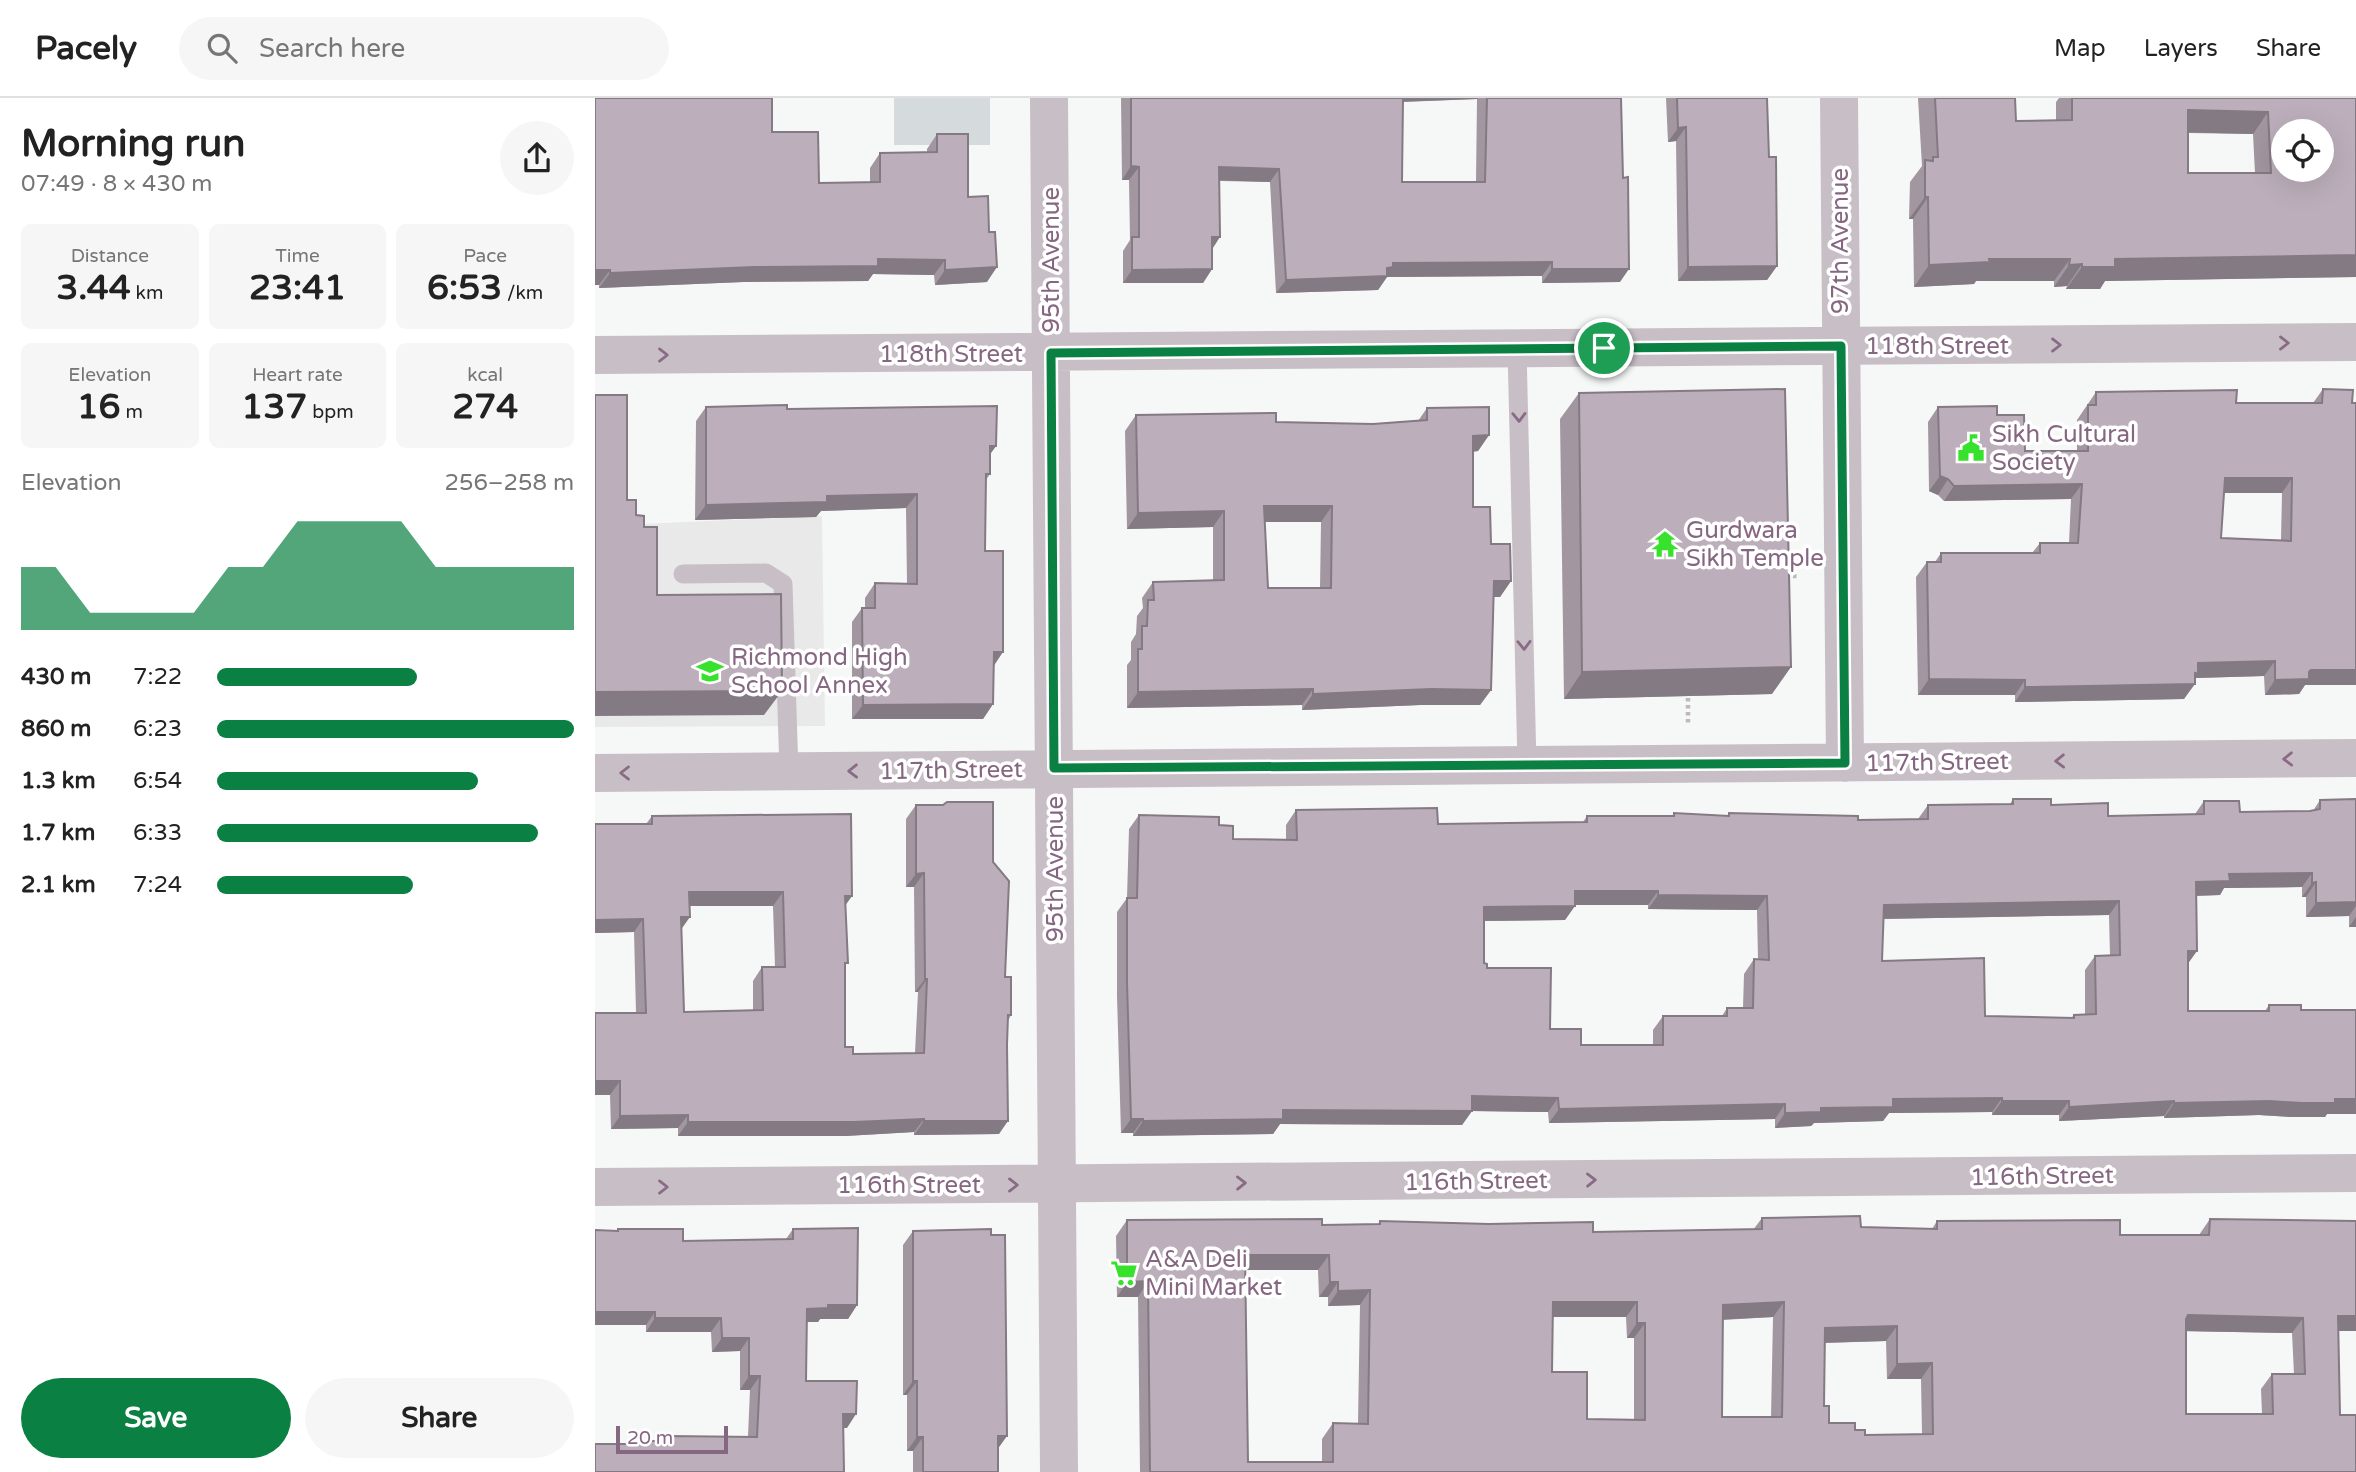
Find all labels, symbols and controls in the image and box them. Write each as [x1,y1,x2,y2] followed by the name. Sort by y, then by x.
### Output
[179,17,669,80] search box
[35,29,137,68] text: Pacely
[203,29,241,67] icon: search
[259,33,405,64] text: Search here
[2054,34,2106,63] text: Map
[2144,34,2218,63] text: Layers
[2256,34,2321,63] text: Share
[2271,119,2334,182] map controls
[2271,119,2334,182] button: locate
[21,121,245,167] text: Morning run
[500,121,574,195] button: share
[1826,168,1855,314] street label: 97th Avenue
[21,170,212,198] text: 07:49 · 8 × 430 m
[1037,187,1066,333] street label: 95th Avenue
[71,245,149,267] text: Distance
[275,245,320,267] text: Time
[463,245,507,267] text: Pace
[56,267,131,309] text: 3.44
[249,267,346,309] text: 23:41
[427,267,502,309] text: 6:53
[131,282,163,304] text: km
[502,282,543,304] text: /km
[1574,318,1634,378] pin
[1585,329,1623,367] icon: arrive
[1865,332,2009,361] street label: 118th Street
[2279,335,2290,351] one-way arrow
[2052,337,2062,353] one-way arrow
[879,340,1023,369] street label: 118th Street
[658,347,669,363] one-way arrow
[68,364,151,386] text: Elevation
[252,364,343,386] text: Heart rate
[467,364,503,386] text: kcal
[77,386,121,428] text: 16
[241,386,307,428] text: 137
[452,386,518,428] text: 274
[121,401,143,423] text: m
[307,401,354,423] text: bpm
[1511,413,1527,423] one-way arrow
[1992,420,2136,477] place label: Sikh Cultural Society
[1956,433,1986,463] public building icon: Sikh Cultural Society
[21,469,122,497] text: Elevation
[445,469,574,497] text: 256–258 m
[1686,516,1824,573] place label: Gurdwara Sikh Temple
[1650,529,1680,559] temple icon: Gurdwara Sikh Temple
[1517,640,1532,651] one-way arrow
[731,643,908,700] place label: Richmond High School Annex
[695,656,725,686] school or university icon: Richmond High School Annex
[21,663,91,691] text: 430 m
[133,663,182,691] text: 7:22
[21,715,91,743] text: 860 m
[133,715,182,743] text: 6:23
[1865,747,2009,778] street label: 117th Street
[2282,751,2293,767] one-way arrow
[2055,753,2065,769] one-way arrow
[879,755,1023,786] street label: 117th Street
[847,763,858,779] one-way arrow
[620,765,630,781] one-way arrow
[21,767,96,795] text: 1.3 km
[133,767,182,795] text: 6:54
[1041,796,1070,942] street label: 95th Avenue
[21,819,95,847] text: 1.7 km
[133,819,182,847] text: 6:33
[21,871,96,899] text: 2.1 km
[133,871,182,899] text: 7:24
[1970,1161,2114,1192] street label: 116th Street
[1404,1166,1548,1197] street label: 116th Street
[837,1171,981,1200] street label: 116th Street
[1586,1172,1596,1188] one-way arrow
[1236,1175,1246,1191] one-way arrow
[1008,1177,1019,1193] one-way arrow
[658,1179,669,1195] one-way arrow
[1145,1245,1282,1302] place label: A&A Deli Mini Market
[1109,1258,1139,1288] supermarket icon: A&A Deli Mini Market
[21,1378,291,1458] button: Save
[305,1378,574,1458] button: Share
[616,1423,728,1455] scale bar
[627,1427,673,1449] text: 20 m

